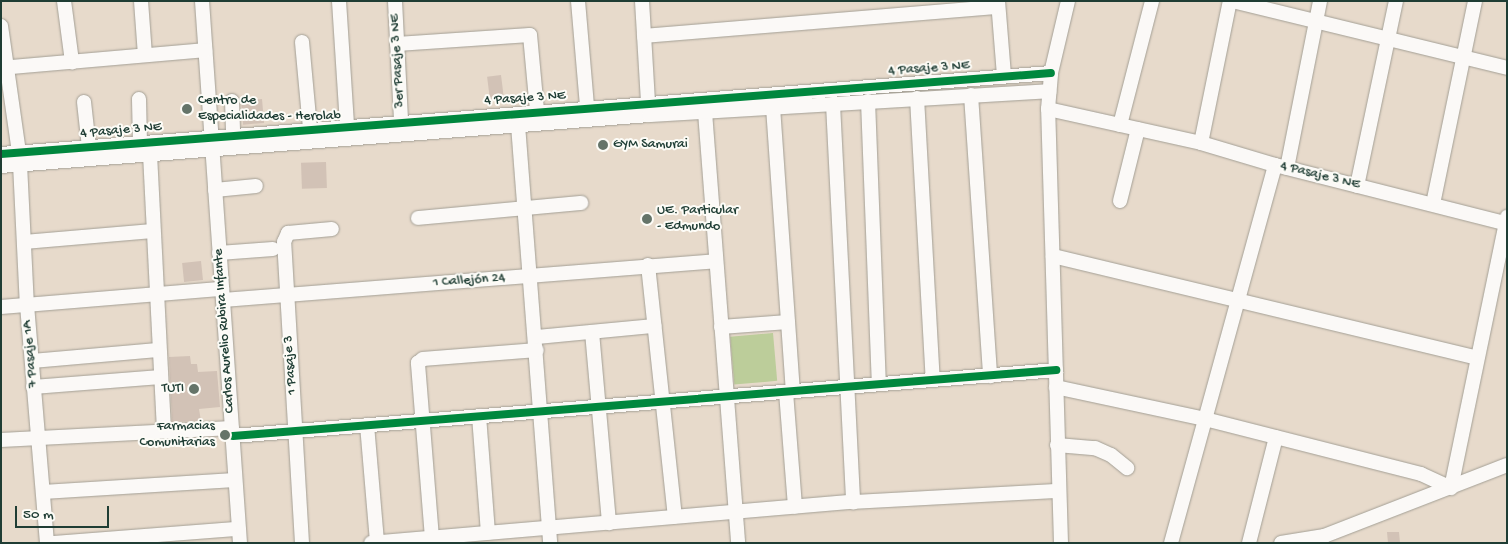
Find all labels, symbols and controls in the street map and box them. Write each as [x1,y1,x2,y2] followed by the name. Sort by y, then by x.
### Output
[387,14,409,108] street label: 3er Pasaje 3 NE
[888,58,970,80] street label: 4 Pasaje 3 NE
[484,88,566,110] street label: 4 Pasaje 3 NE
[198,93,341,125] place label: Centro de Especialidades - Herolab
[180,102,194,116] marker: Centro de Especialidades - Herolab
[80,119,162,143] street label: 4 Pasaje 3 NE
[613,137,688,153] place label: GYM Samurai
[597,139,609,151] marker: GYM Samurai
[1278,158,1362,194] street label: 4 Pasaje 3 NE
[657,203,738,236] place label: UE. Particular - Edmundo
[641,213,653,225] marker: UE. Particular - Edmundo
[211,248,239,414] street label: Carlos Aurelio Rubira Infante
[432,270,506,292] street label: 1 Callejón 24
[20,320,42,388] street label: 7 Pasaje 1A
[281,335,301,395] street label: 1 Pasaje 3
[162,381,184,397] place label: TUTI
[188,383,200,395] marker: TUTI
[140,419,215,452] place label: Farmacias Comunitarias
[219,429,231,441] marker: Farmacias Comunitarias
[18,496,111,528] scale bar
[23,506,54,524] text: 50 m

